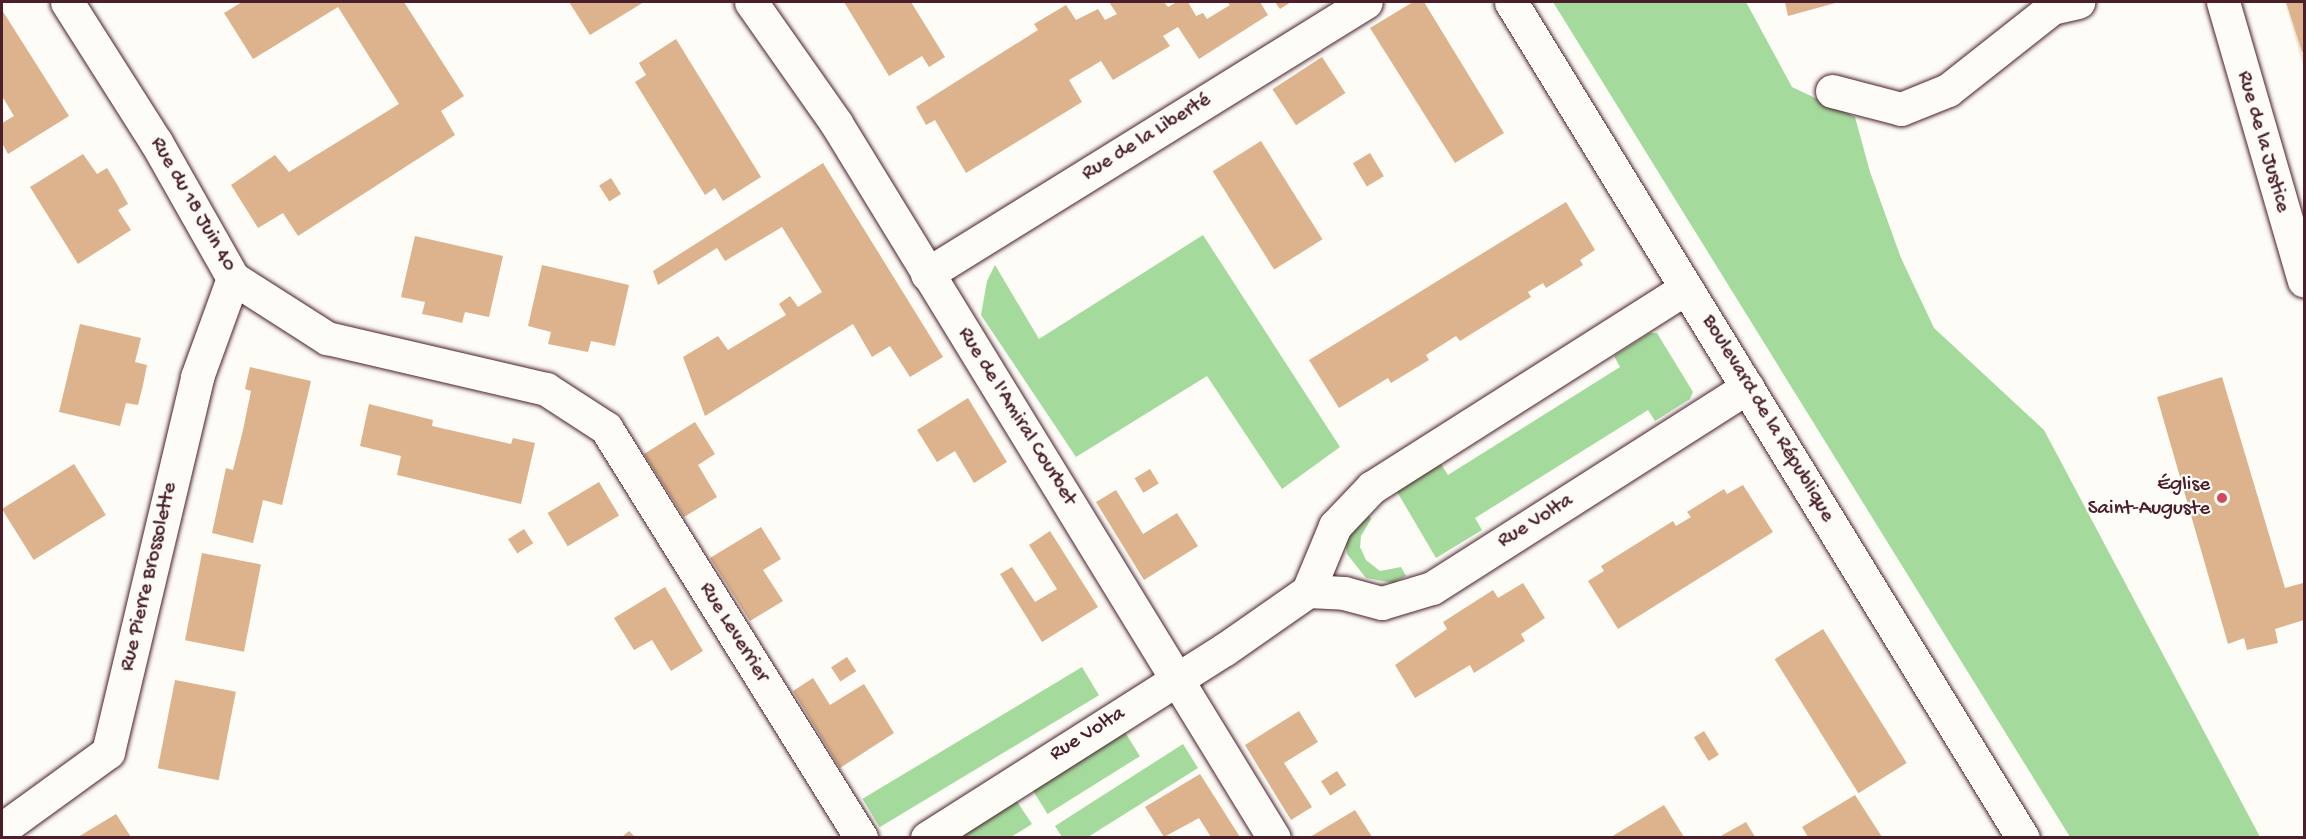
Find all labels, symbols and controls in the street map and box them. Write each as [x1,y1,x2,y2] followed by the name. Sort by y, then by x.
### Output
[2230,68,2294,216] street label: Rue de la Justice
[1078,88,1216,188] street label: Rue de la Liberté
[143,133,241,277] street label: Rue du 18 Juin 40
[1695,311,1839,527] street label: Boulevard de la République
[951,323,1081,511] street label: Rue de l'Amiral Courbet
[2088,473,2210,523] place label: Église Saint-Auguste
[116,480,184,674] street label: Rue Pierre Brossolette
[1494,489,1578,555] street label: Rue Volta
[2215,491,2229,505] marker: Église Saint-Auguste
[692,578,774,688] street label: Rue Leverrier
[1046,702,1130,768] street label: Rue Volta

